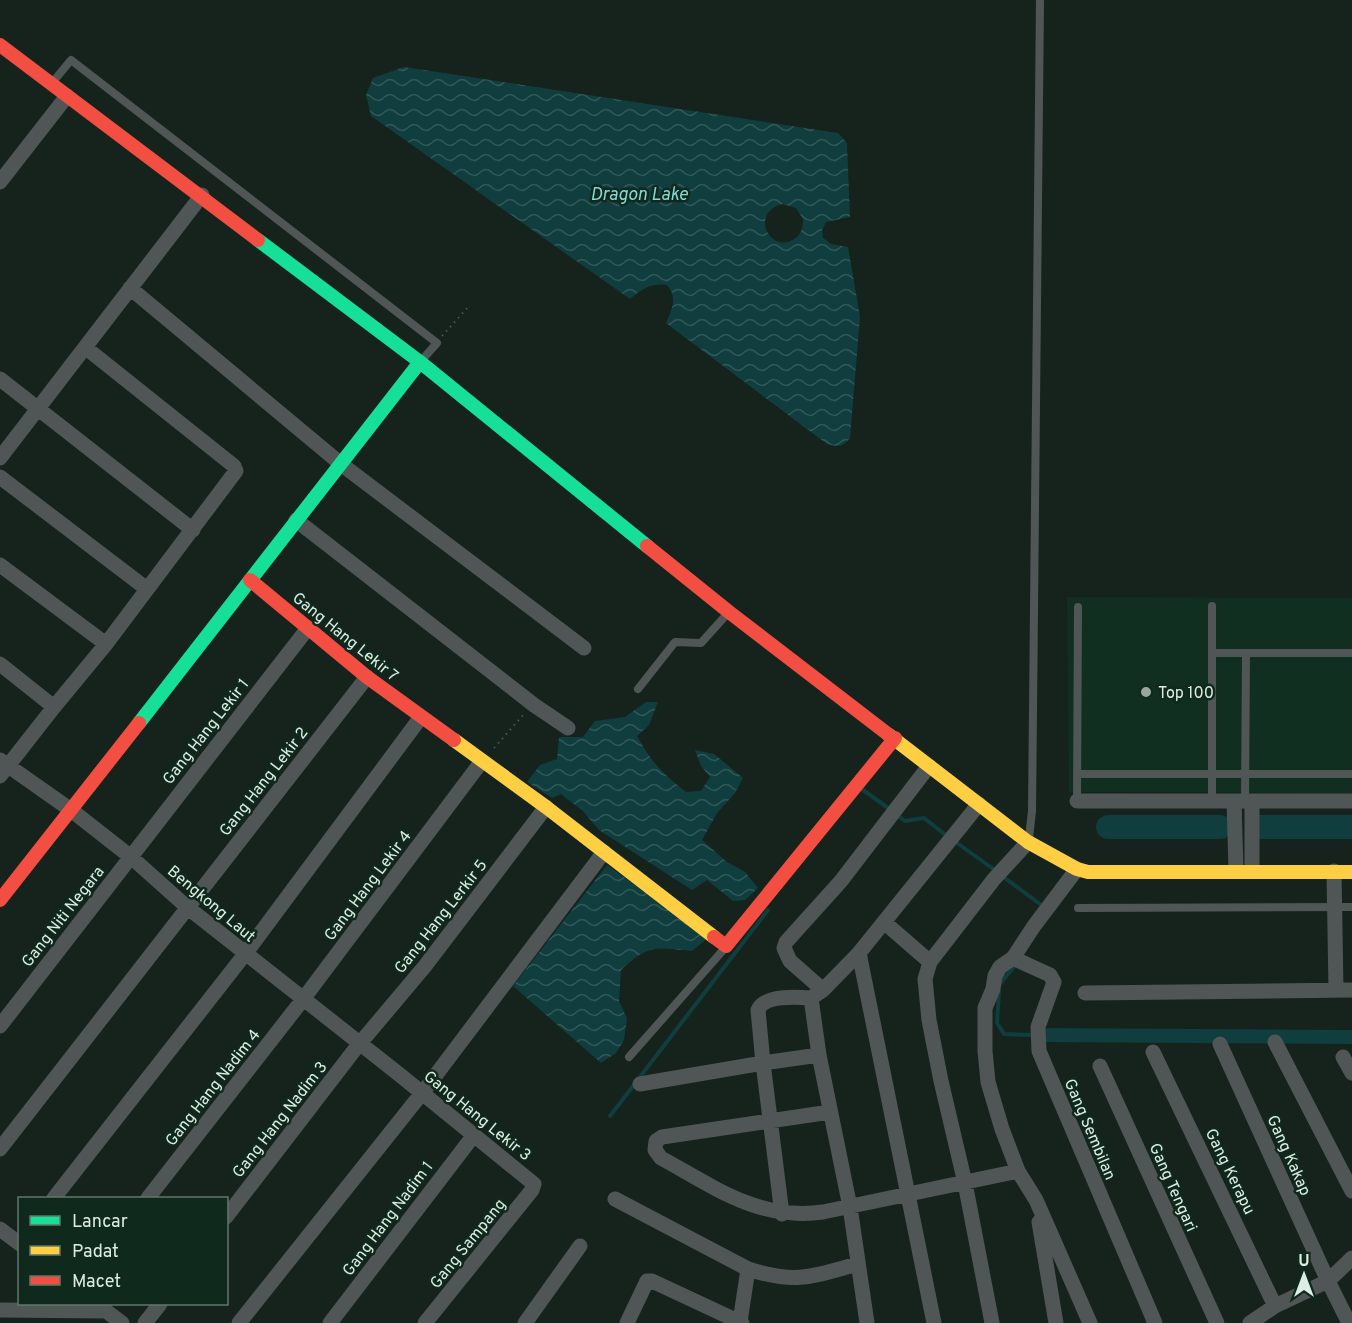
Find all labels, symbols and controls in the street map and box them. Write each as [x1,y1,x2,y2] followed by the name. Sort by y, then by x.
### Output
[590,184,689,207] water label: Dragon Lake
[288,589,402,686] street label: Gang Hang Lekir 7
[159,675,254,789] street label: Gang Hang Lekir 1
[1158,684,1214,704] place label: Top 100
[1139,685,1153,699] marker: Top 100
[216,724,313,841] street label: Gang Hang Lekir 2
[321,827,417,945] street label: Gang Hang Lekir 4
[391,856,492,978] street label: Gang Hang Lerkir 5
[163,862,259,947] street label: Bengkong Laut
[18,863,109,972] street label: Gang Niti Negara
[162,1026,265,1151] street label: Gang Hang Nadim 4
[229,1058,332,1183] street label: Gang Hang Nadim 3
[419,1067,535,1166] street label: Gang Hang Lekir 3
[1059,1076,1119,1183] street label: Gang Sembilan
[1262,1112,1315,1199] street label: Gang Kakap
[1200,1126,1259,1218] street label: Gang Kerapu
[1144,1140,1201,1235] street label: Gang Tengari
[339,1158,438,1281] street label: Gang Hang Nadim 1
[426,1195,511,1293] street label: Gang Sampang
[18,1197,228,1305] legend
[72,1211,128,1234] text: Lancar
[72,1241,119,1264] text: Padat
[1274,1245,1334,1305] north arrow
[1298,1252,1310,1272] text: U
[72,1271,121,1294] text: Macet

